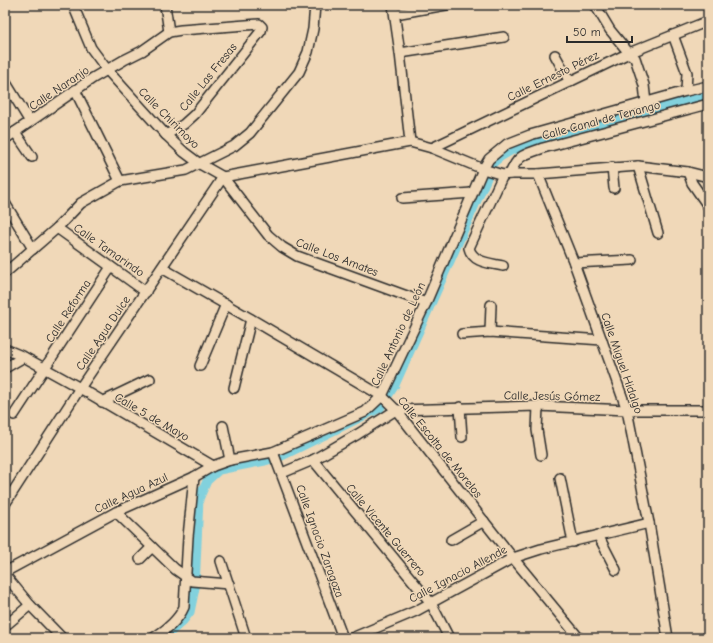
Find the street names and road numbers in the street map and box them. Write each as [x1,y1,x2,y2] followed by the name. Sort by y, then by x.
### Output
[176,40,240,114] street label: Calle Las Fresas
[505,47,602,104] street label: Calle Ernesto Pérez
[26,63,92,113] street label: Calle Naranjo
[136,85,202,151] street label: Calle Chirimoyo
[540,97,662,143] street label: Calle Canal de Tenango
[71,220,147,280] street label: Calle Tamarindo
[294,235,380,279] street label: Calle Los Amates
[42,277,94,345] street label: Calle Reforma
[368,280,428,388] street label: Calle Antonio de León
[73,293,133,373] street label: Calle Agua Dulce
[598,311,646,415] street label: Calle Miguel Hidalgo
[504,388,601,404] street label: Calle Jesús Gómez
[112,390,192,444] street label: Calle 5 de Mayo
[395,394,485,500] street label: Calle Escolta de Morelos
[92,470,170,516] street label: Calle Agua Azul
[343,481,429,579] street label: Calle Vicente Guerrero
[293,483,347,599] street label: Calle Ignacio Zaragoza
[407,542,509,606] street label: Calle Ignacio Allende

